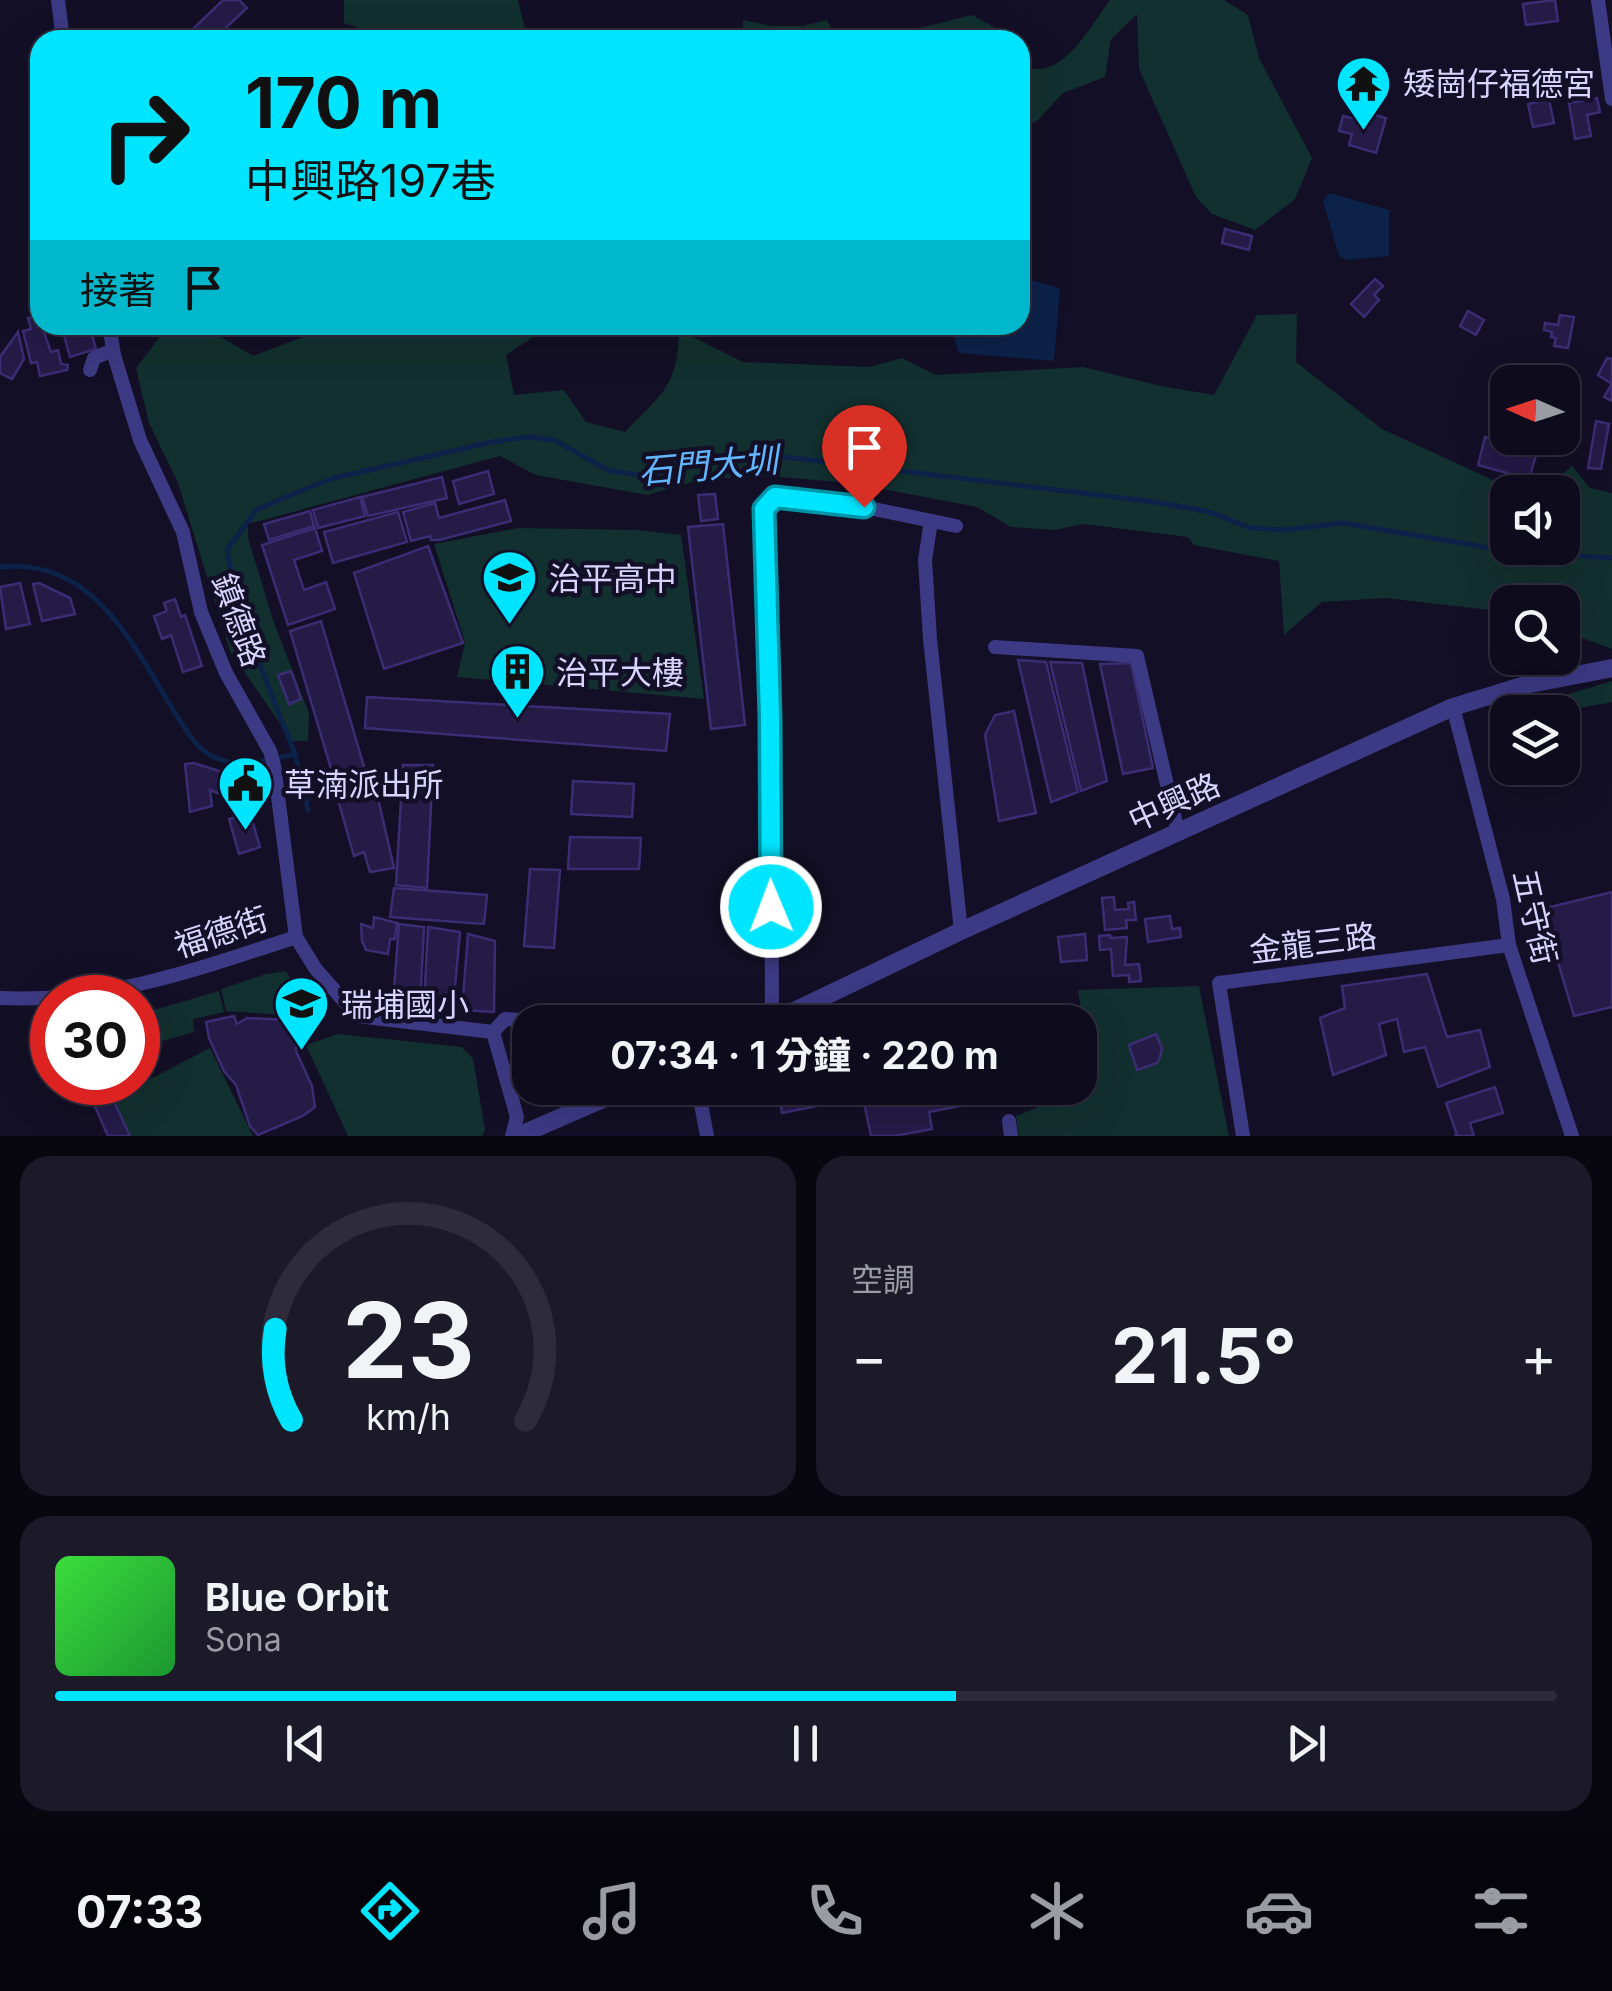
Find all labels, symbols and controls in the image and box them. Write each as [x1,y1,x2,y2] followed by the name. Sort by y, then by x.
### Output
[1334,53,1394,132] temple icon: 矮崗仔福德宮
[245,60,442,145] text: 170 m
[1403,64,1595,103] place label: 矮崗仔福德宮
[80,70,210,200] icon: right
[245,153,496,208] text: 中興路197巷
[176,260,231,315] icon: arrive
[80,267,156,313] text: 接著
[1490,365,1580,455] north arrow
[1490,365,1580,785] map controls
[822,405,907,508] pin
[837,420,892,475] icon: arrive
[636,438,785,492] water label: 石門大圳
[1490,475,1580,565] button: sound
[480,548,540,627] school or university icon: 治平高中
[549,559,677,598] place label: 治平高中
[204,568,274,672] street label: 鎮德路
[1490,585,1580,675] button: search
[487,642,547,721] building icon: 治平大樓
[556,653,684,692] place label: 治平大樓
[1490,695,1580,785] button: layers
[215,754,275,833] public building icon: 草湳派出所
[284,765,444,804] place label: 草湳派出所
[1122,765,1226,839] street label: 中興路
[719,855,823,959] position arrow
[1505,866,1565,968] street label: 五守街
[169,899,273,965] street label: 福德街
[1247,916,1379,970] street label: 金龍三路
[272,974,332,1053] school or university icon: 瑞埔國小
[30,975,160,1105] speed limit sign: 30
[341,985,469,1024] place label: 瑞埔國小
[610,1032,999,1078] text: 07:34 · 1 分鐘 · 220 m
[851,1260,915,1299] text: 空調
[342,1277,474,1403] text: 23
[1111,1310,1297,1401] text: 21.5°
[851,1324,887,1390] text: −
[1521,1324,1557,1390] text: +
[366,1395,450,1439] text: km/h
[205,1574,389,1620] text: Blue Orbit
[205,1620,282,1659] text: Sona
[278,1716,333,1771] icon: previous
[778,1716,833,1771] icon: pause
[1279,1716,1334,1771] icon: next
[355,1876,425,1946] icon: directions
[577,1876,647,1946] icon: music
[800,1876,870,1946] icon: phone
[1022,1876,1092,1946] icon: climate
[1244,1876,1314,1946] icon: car
[1466,1876,1536,1946] icon: filters
[76,1884,203,1939] text: 07:33

